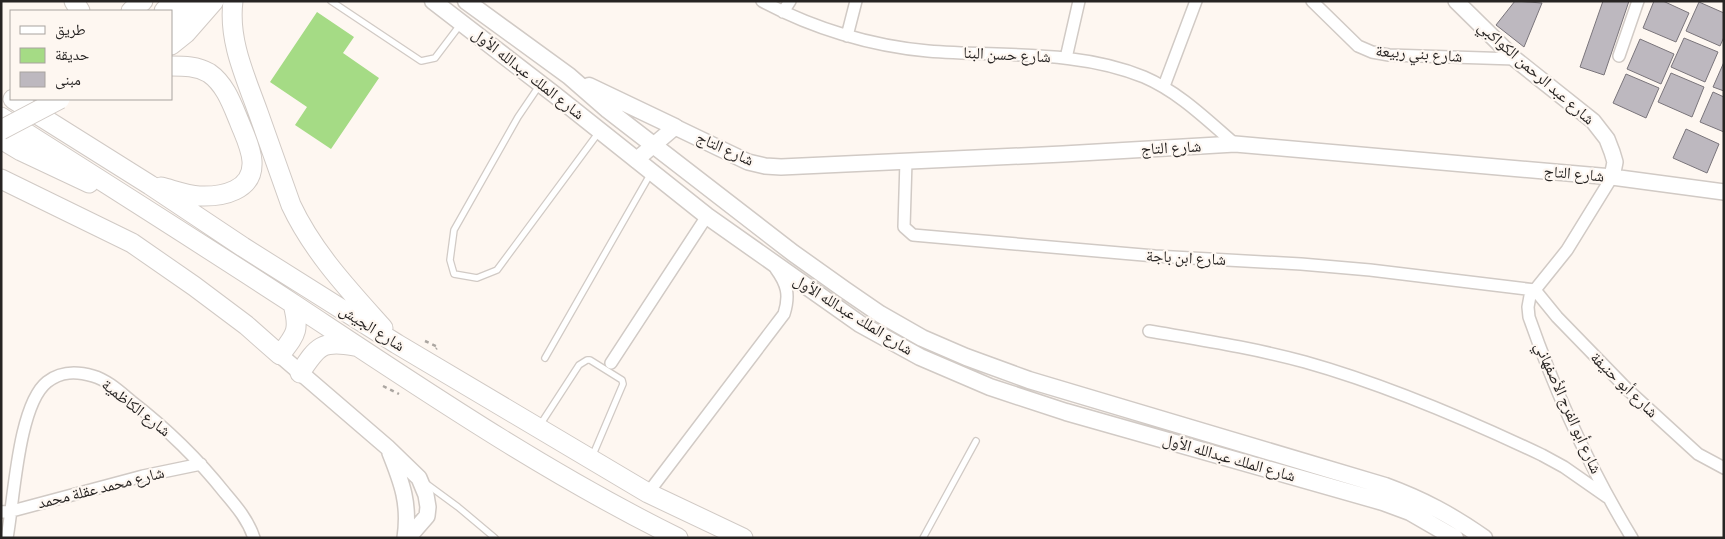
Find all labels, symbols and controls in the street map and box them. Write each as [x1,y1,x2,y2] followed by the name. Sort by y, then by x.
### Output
[10,10,172,100] legend
[1472,16,1599,131] street label: شارع عبد الرحمن الكواكبي
[55,20,86,41] text: طريق
[467,23,589,125] street label: شارع الملك عبدالله الأول
[1375,40,1463,69] street label: شارع بني ربيعة
[963,42,1051,68] street label: شارع حسن البنا
[55,45,90,66] text: حديقة
[55,70,81,91] text: مبنى
[693,127,757,171] street label: شارع التاج
[1140,135,1202,161] street label: شارع التاج
[1543,160,1605,188] street label: شارع التاج
[1145,245,1227,271] street label: شارع ابن باجة
[789,269,917,361] street label: شارع الملك عبدالله الأول
[335,299,409,357] street label: شارع الجيش
[1528,339,1607,478] street label: شارع أبو الفرج الأصفهاني
[1585,347,1663,423] street label: شارع أبو حنيفة
[97,374,175,442] street label: شارع الكاظمية
[1160,429,1298,487] street label: شارع الملك عبدالله الأول
[35,462,167,514] street label: شارع محمد عقلة محمد

